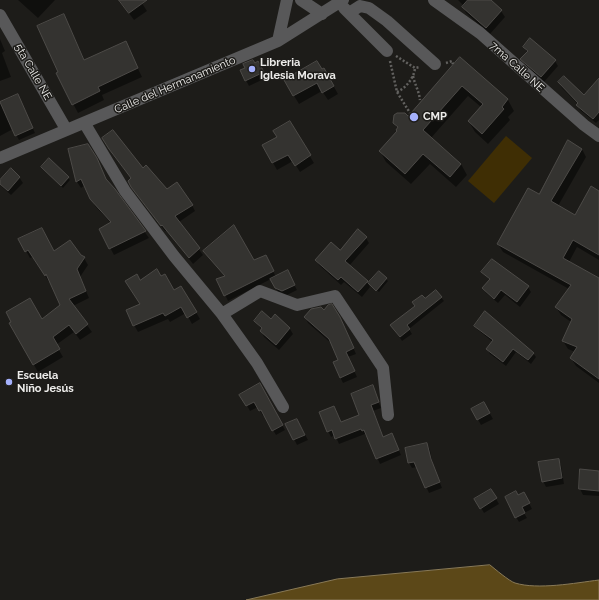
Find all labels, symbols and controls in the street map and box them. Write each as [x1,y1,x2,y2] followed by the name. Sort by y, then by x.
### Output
[487,39,547,95] street label: 7ma Calle NE
[12,42,54,102] street label: 5ta Calle NE
[112,53,238,117] street label: Calle del Hermanamiento
[260,56,336,82] place label: Libreria Iglesia Morava
[247,64,257,74] marker: Libreria Iglesia Morava
[423,110,447,124] place label: CMP
[408,111,420,123] marker: CMP
[17,369,74,395] place label: Escuela Niño Jesús
[4,377,14,387] marker: Escuela Niño Jesús

